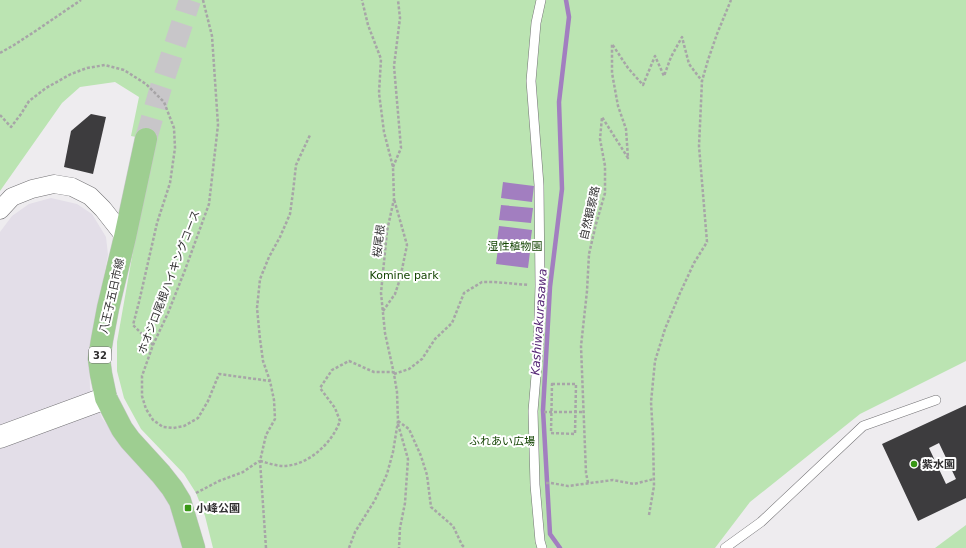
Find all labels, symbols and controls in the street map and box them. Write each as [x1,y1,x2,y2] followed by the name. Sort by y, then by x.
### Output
[577,185,603,241] street label: 自然観察路
[136,208,202,356] street label: ホオジロ尾根ハイキングコース
[371,224,387,258] street label: 桜尾根
[488,240,543,253] park label: 湿性植物園
[97,257,127,335] street label: 八王子五日市線
[528,268,550,376] water label: Kashiwakurasawa
[369,269,439,282] park label: Komine park
[89,347,111,363] road number: 32
[469,435,535,448] park label: ふれあい広場
[922,458,955,471] place label: 紫水園
[909,459,919,469] marker: 紫水園
[196,502,240,515] place label: 小峰公園
[183,503,193,513] marker: 小峰公園

